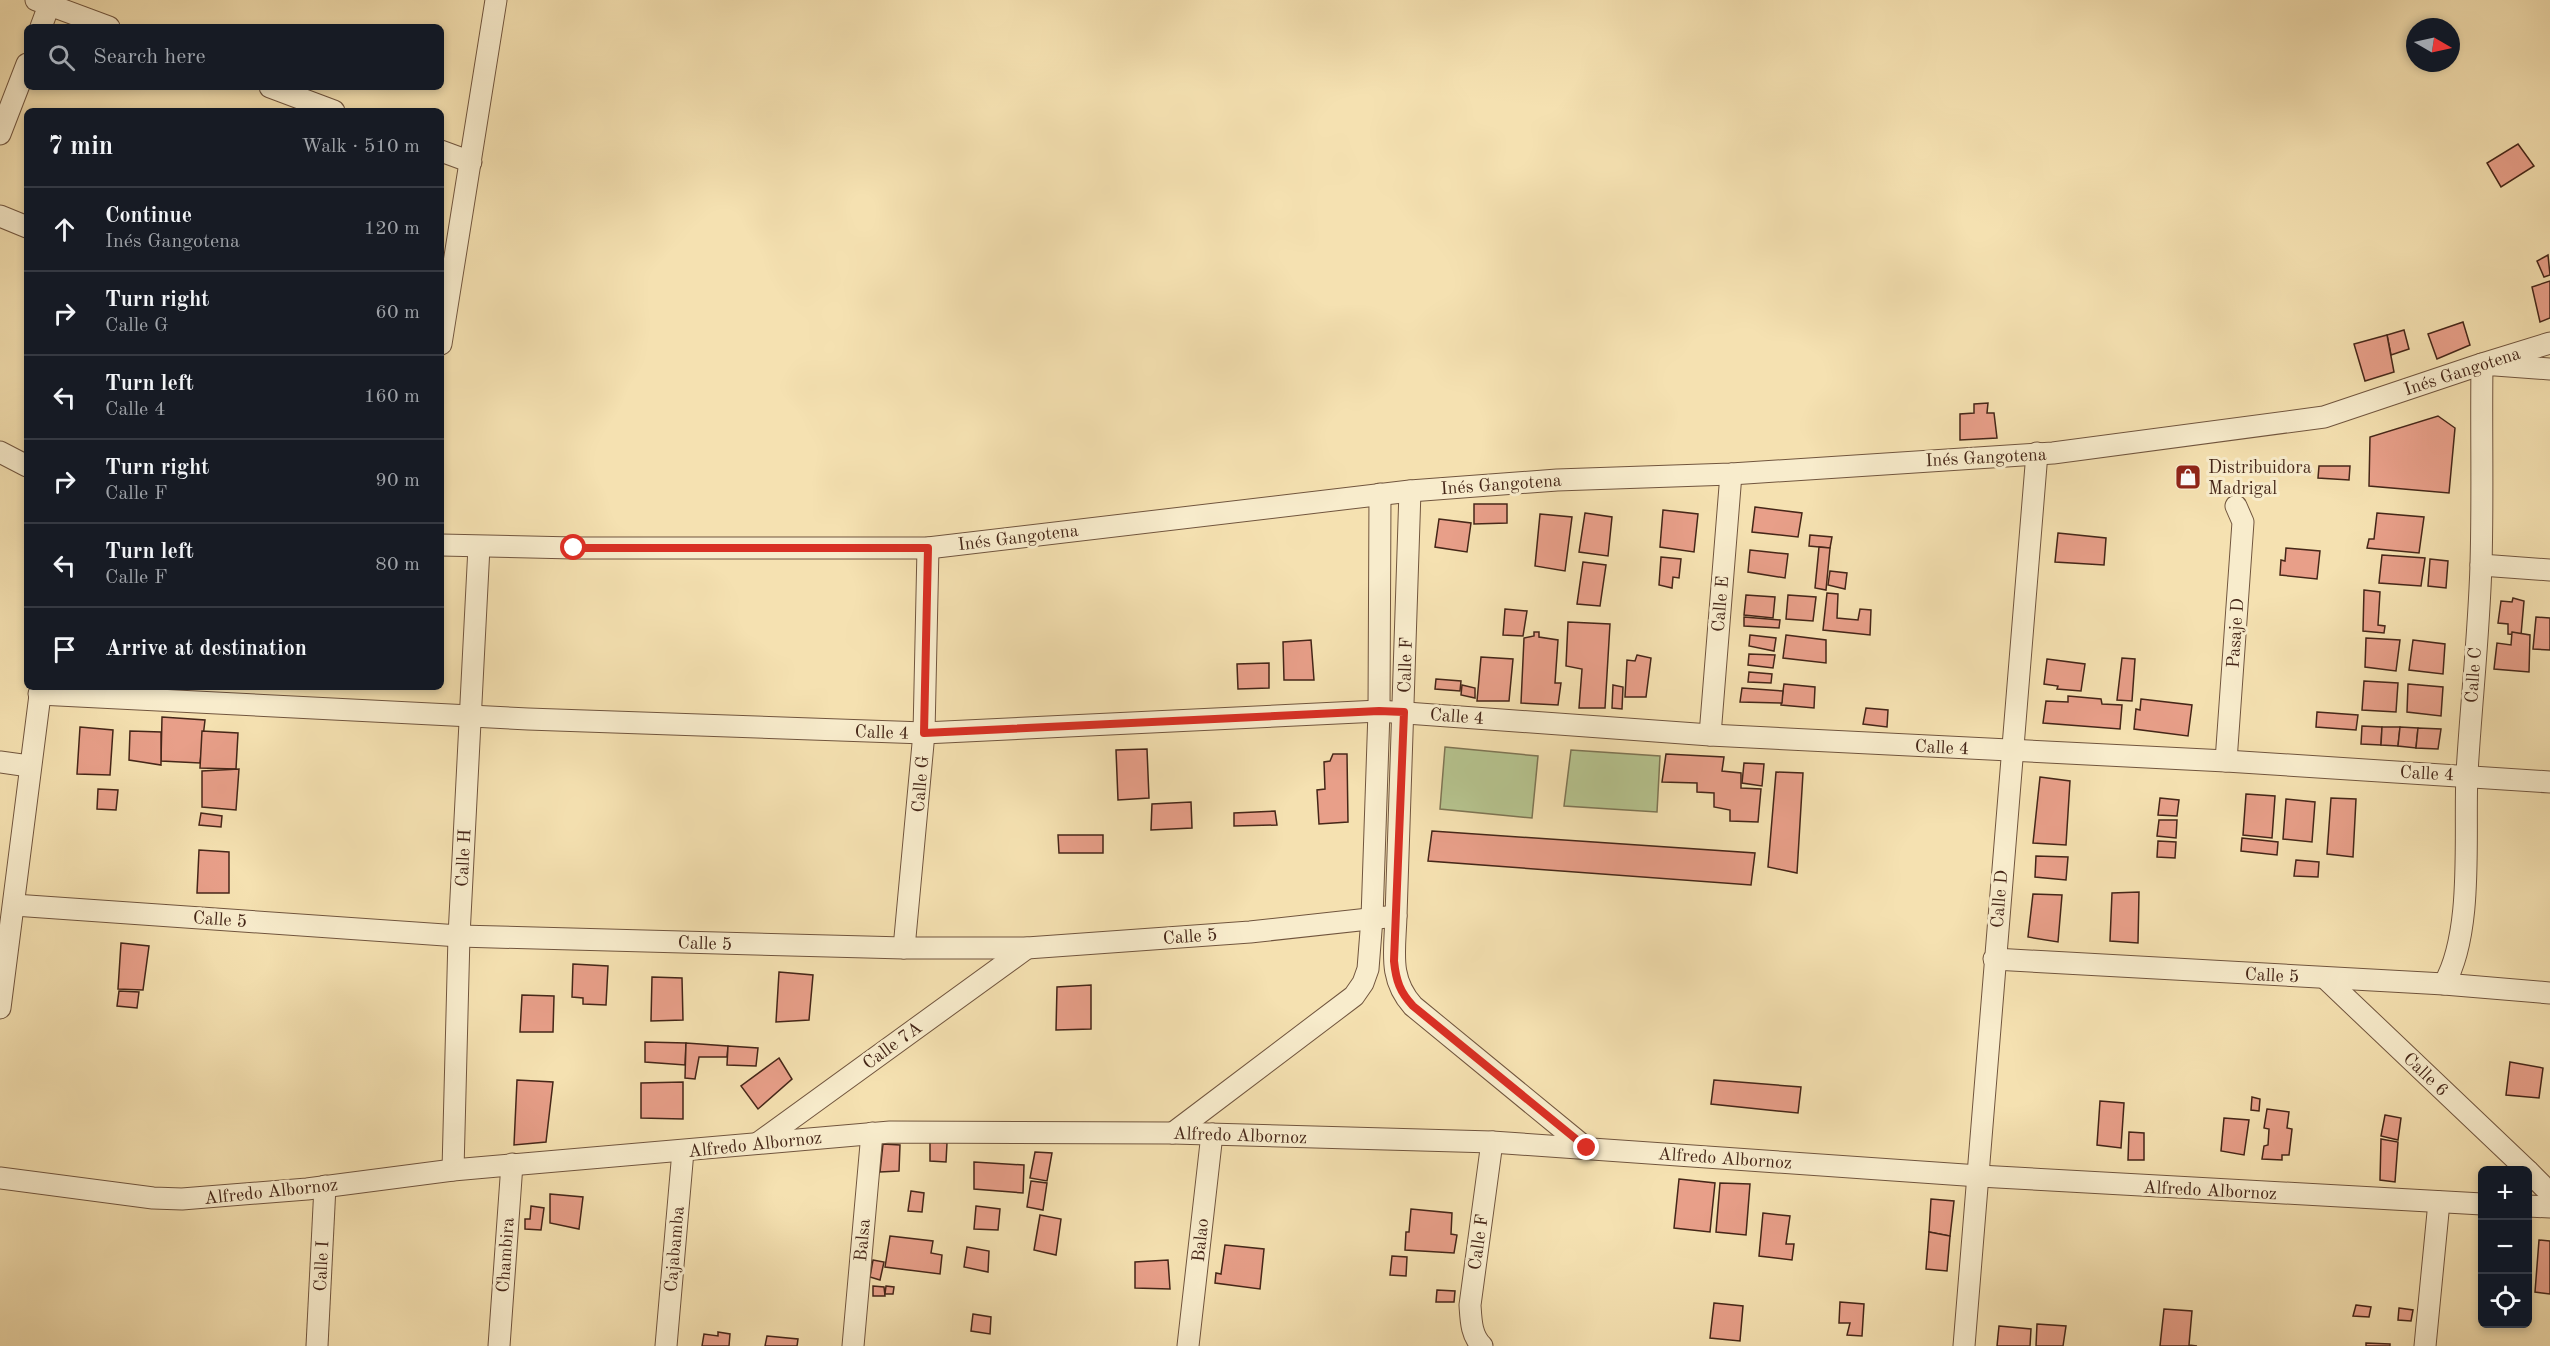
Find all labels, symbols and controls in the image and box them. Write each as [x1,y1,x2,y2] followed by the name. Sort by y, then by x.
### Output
[2406,18,2460,72] north arrow
[24,24,444,90] search box
[45,41,78,74] icon: search
[93,46,206,68] text: Search here
[48,134,113,160] text: 7 min
[301,137,420,157] text: Walk · 510 m
[105,205,192,227] text: Continue
[48,213,81,246] icon: ahead
[364,219,420,239] text: 120 m
[105,232,240,252] text: Inés Gangotena
[105,289,209,311] text: Turn right
[48,297,81,330] icon: right
[375,303,420,323] text: 60 m
[105,316,168,336] text: Calle G
[2402,345,2523,399] street label: Inés Gangotena
[105,373,194,395] text: Turn left
[48,381,81,414] icon: left
[364,387,420,407] text: 160 m
[105,400,165,420] text: Calle 4
[1925,446,2047,470] street label: Inés Gangotena
[105,457,209,479] text: Turn right
[2208,459,2312,498] place label: Distribuidora Madrigal
[2173,462,2203,492] shop icon: Distribuidora Madrigal
[48,465,81,498] icon: right
[375,471,420,491] text: 90 m
[1440,472,1562,498] street label: Inés Gangotena
[105,484,167,504] text: Calle F
[957,522,1080,554] street label: Inés Gangotena
[560,534,586,560] route start
[105,541,194,563] text: Turn left
[48,549,81,582] icon: left
[375,555,420,575] text: 80 m
[105,568,167,588] text: Calle F
[1710,575,1732,633] street label: Calle E
[2225,597,2247,669] street label: Pasaje D
[48,633,81,666] icon: arrive
[1396,637,1416,693] street label: Calle F
[105,638,307,660] text: Arrive at destination
[2463,646,2485,704] street label: Calle C
[1429,706,1485,728] street label: Calle 4
[854,723,909,743] street label: Calle 4
[1914,738,1970,758] street label: Calle 4
[910,755,932,813] street label: Calle G
[2399,764,2455,784] street label: Calle 4
[453,829,475,888] street label: Calle H
[1989,869,2011,929] street label: Calle D
[192,909,248,931] street label: Calle 5
[1162,926,1218,948] street label: Calle 5
[677,934,732,954] street label: Calle 5
[2244,966,2300,986] street label: Calle 5
[860,1018,926,1073] street label: Calle 7A
[2399,1049,2451,1100] street label: Calle 6
[1173,1125,1307,1147] street label: Alfredo Albornoz
[687,1129,823,1161] street label: Alfredo Albornoz
[1573,1134,1599,1160] route end
[1657,1145,1793,1173] street label: Alfredo Albornoz
[2478,1166,2532,1328] map controls
[2478,1166,2532,1220] button: +
[203,1176,339,1208] street label: Alfredo Albornoz
[2142,1178,2277,1204] street label: Alfredo Albornoz
[662,1205,688,1293] street label: Cajabamba
[1466,1213,1492,1271] street label: Calle F
[494,1217,518,1293] street label: Chambira
[1190,1217,1212,1263] street label: Balao
[852,1218,874,1262] street label: Balsa
[2478,1220,2532,1274] button: −
[312,1240,332,1292] street label: Calle I
[2478,1274,2532,1328] button: locate

